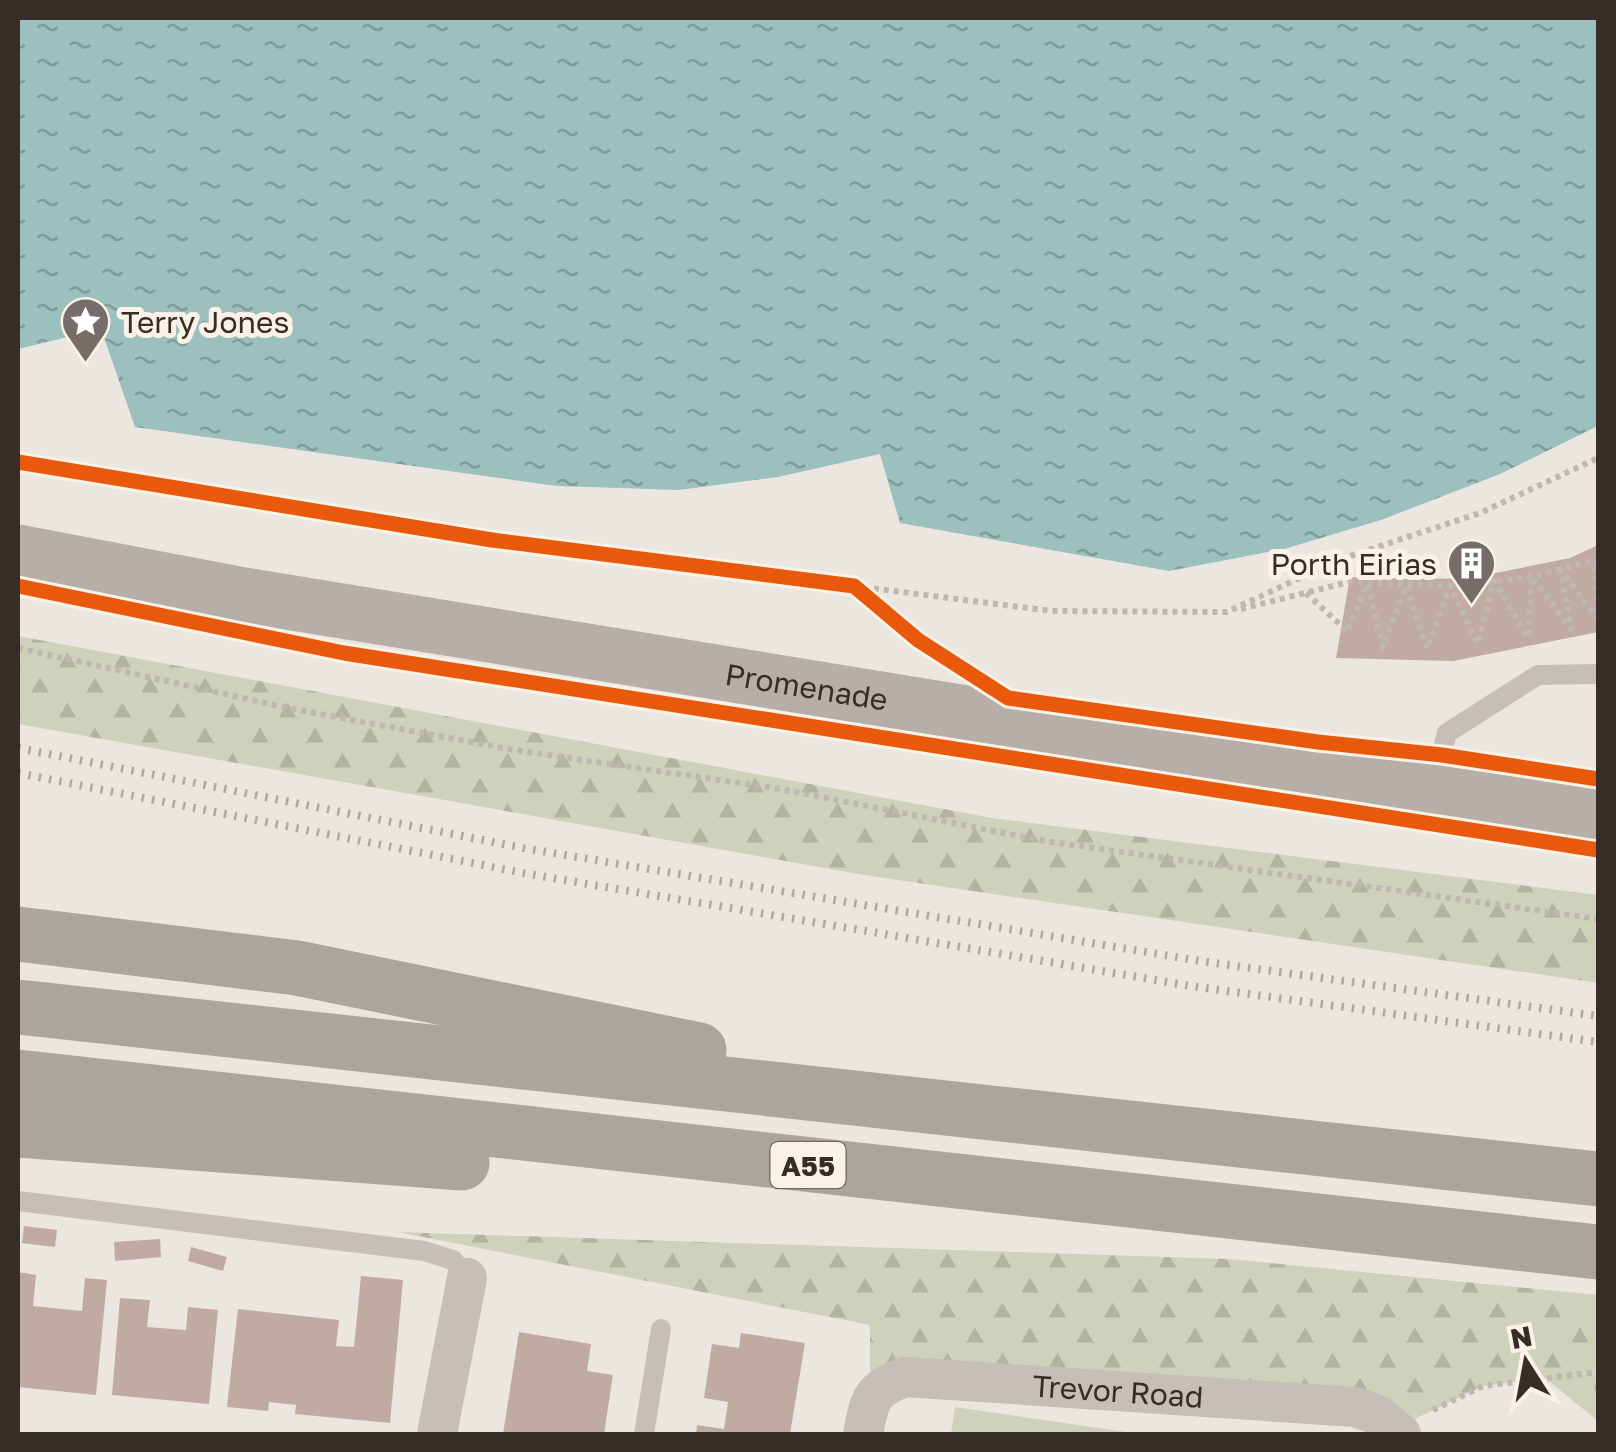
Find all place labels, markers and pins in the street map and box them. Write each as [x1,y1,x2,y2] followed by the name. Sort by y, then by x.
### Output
[60,296,112,364] place icon: Terry Jones
[121,304,289,340] place label: Terry Jones
[1446,538,1498,606] building icon: Porth Eirias
[1270,546,1437,582] place label: Porth Eirias

